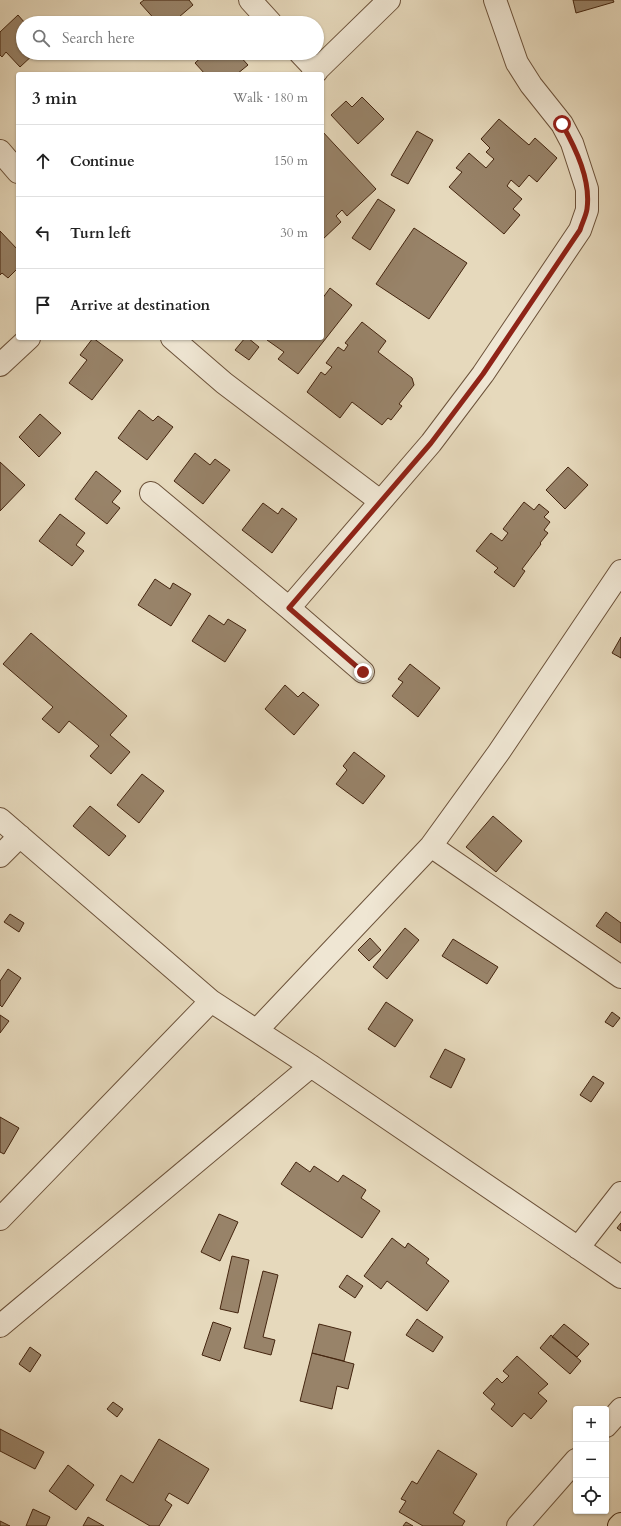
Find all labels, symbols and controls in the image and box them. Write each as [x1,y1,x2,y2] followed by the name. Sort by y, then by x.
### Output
[16,16,324,60] search box
[30,27,52,49] icon: search
[62,28,135,48] text: Search here
[32,87,77,110] text: 3 min
[233,89,308,107] text: Walk · 180 m
[553,115,571,133] route start
[32,150,54,172] icon: ahead
[70,151,135,171] text: Continue
[274,152,308,170] text: 150 m
[32,222,54,244] icon: left
[70,223,131,243] text: Turn left
[280,224,308,242] text: 30 m
[32,294,54,316] icon: arrive
[70,295,210,315] text: Arrive at destination
[354,663,372,681] route end
[573,1406,609,1514] map controls
[573,1406,609,1442] button: +
[573,1442,609,1478] button: −
[573,1478,609,1514] button: locate

